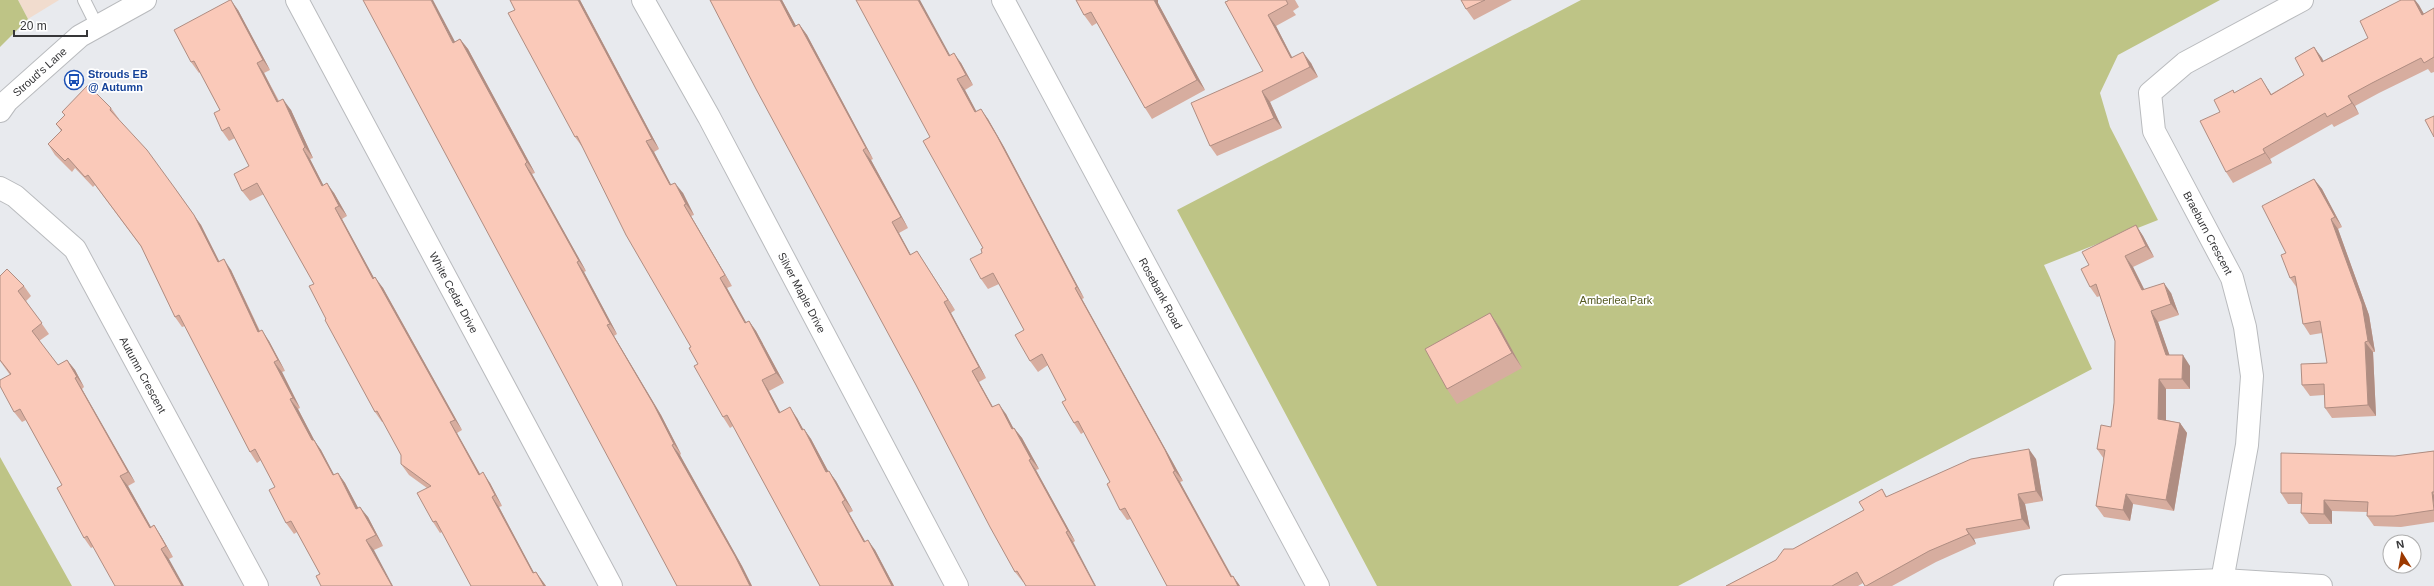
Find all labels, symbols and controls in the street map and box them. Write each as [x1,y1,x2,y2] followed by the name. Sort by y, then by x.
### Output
[14,12,87,38] scale bar
[20,19,47,33] text: 20 m
[10,45,69,99] street label: Stroud's Lane
[88,68,148,93] place label: Strouds EB @ Autumn
[63,69,85,91] bus stop icon: Strouds EB @ Autumn
[2181,189,2235,277] street label: Braeburn Crescent
[427,250,480,335] street label: White Cedar Drive
[776,250,828,335] street label: Silver Maple Drive
[1137,256,1185,331] street label: Rosebank Road
[1580,294,1653,306] park label: Amberlea Park
[117,334,168,415] street label: Autumn Crescent
[2382,534,2422,574] north arrow
[2395,538,2405,551] text: N

